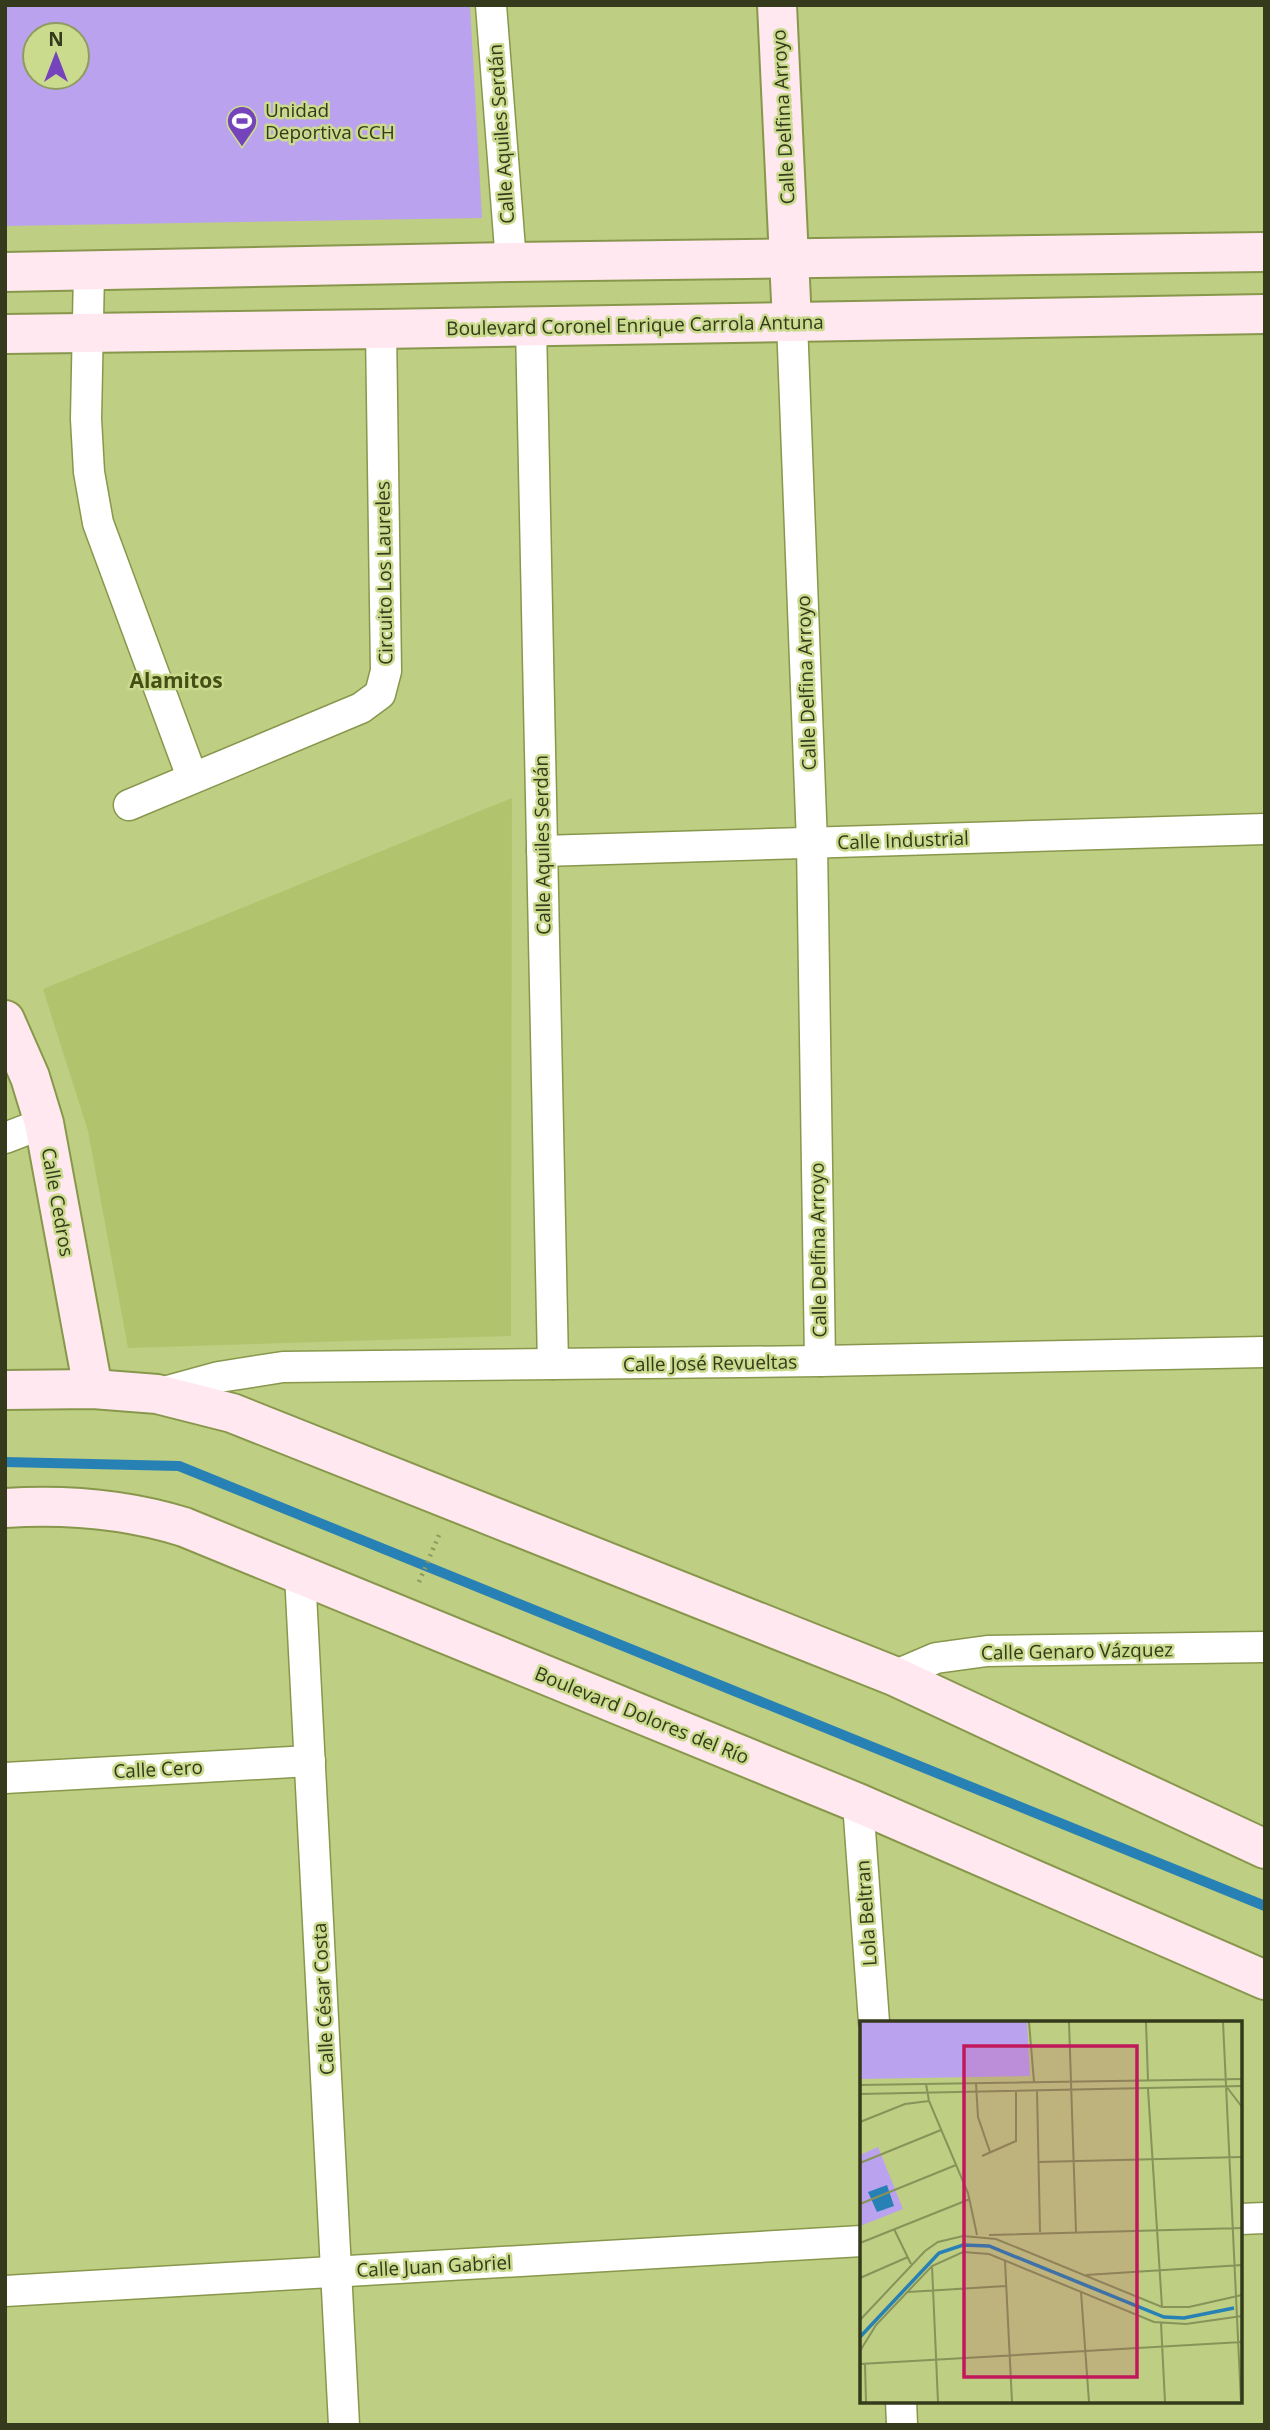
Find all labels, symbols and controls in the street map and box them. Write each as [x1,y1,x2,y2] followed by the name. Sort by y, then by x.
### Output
[21,21,91,91] north arrow
[48,26,64,52] text: N
[765,29,801,205] street label: Calle Delfina Arroyo
[482,43,520,225] street label: Calle Aquiles Serdán
[265,97,395,145] place label: Unidad Deportiva CCH
[225,104,259,148] sports icon: Unidad Deportiva CCH
[446,309,824,341] street label: Boulevard Coronel Enrique Carrola Antuna
[369,481,399,665] street label: Circuito Los Laureles
[790,595,822,771] street label: Calle Delfina Arroyo
[129,666,223,694] district label: Alamitos
[527,755,557,935] street label: Calle Aquiles Serdán
[837,825,969,855] street label: Calle Industrial
[36,1145,80,1259] street label: Calle Cedros
[803,1162,833,1338] street label: Calle Delfina Arroyo
[623,1348,797,1378] street label: Calle José Revueltas
[981,1636,1173,1666] street label: Calle Genaro Vázquez
[531,1660,753,1770] street label: Boulevard Dolores del Río
[113,1754,203,1784] street label: Calle Cero
[849,1859,883,1967] street label: Lola Beltran
[306,1922,340,2076] street label: Calle César Costa
[860,2021,1242,2402] inset map
[356,2249,512,2283] street label: Calle Juan Gabriel

